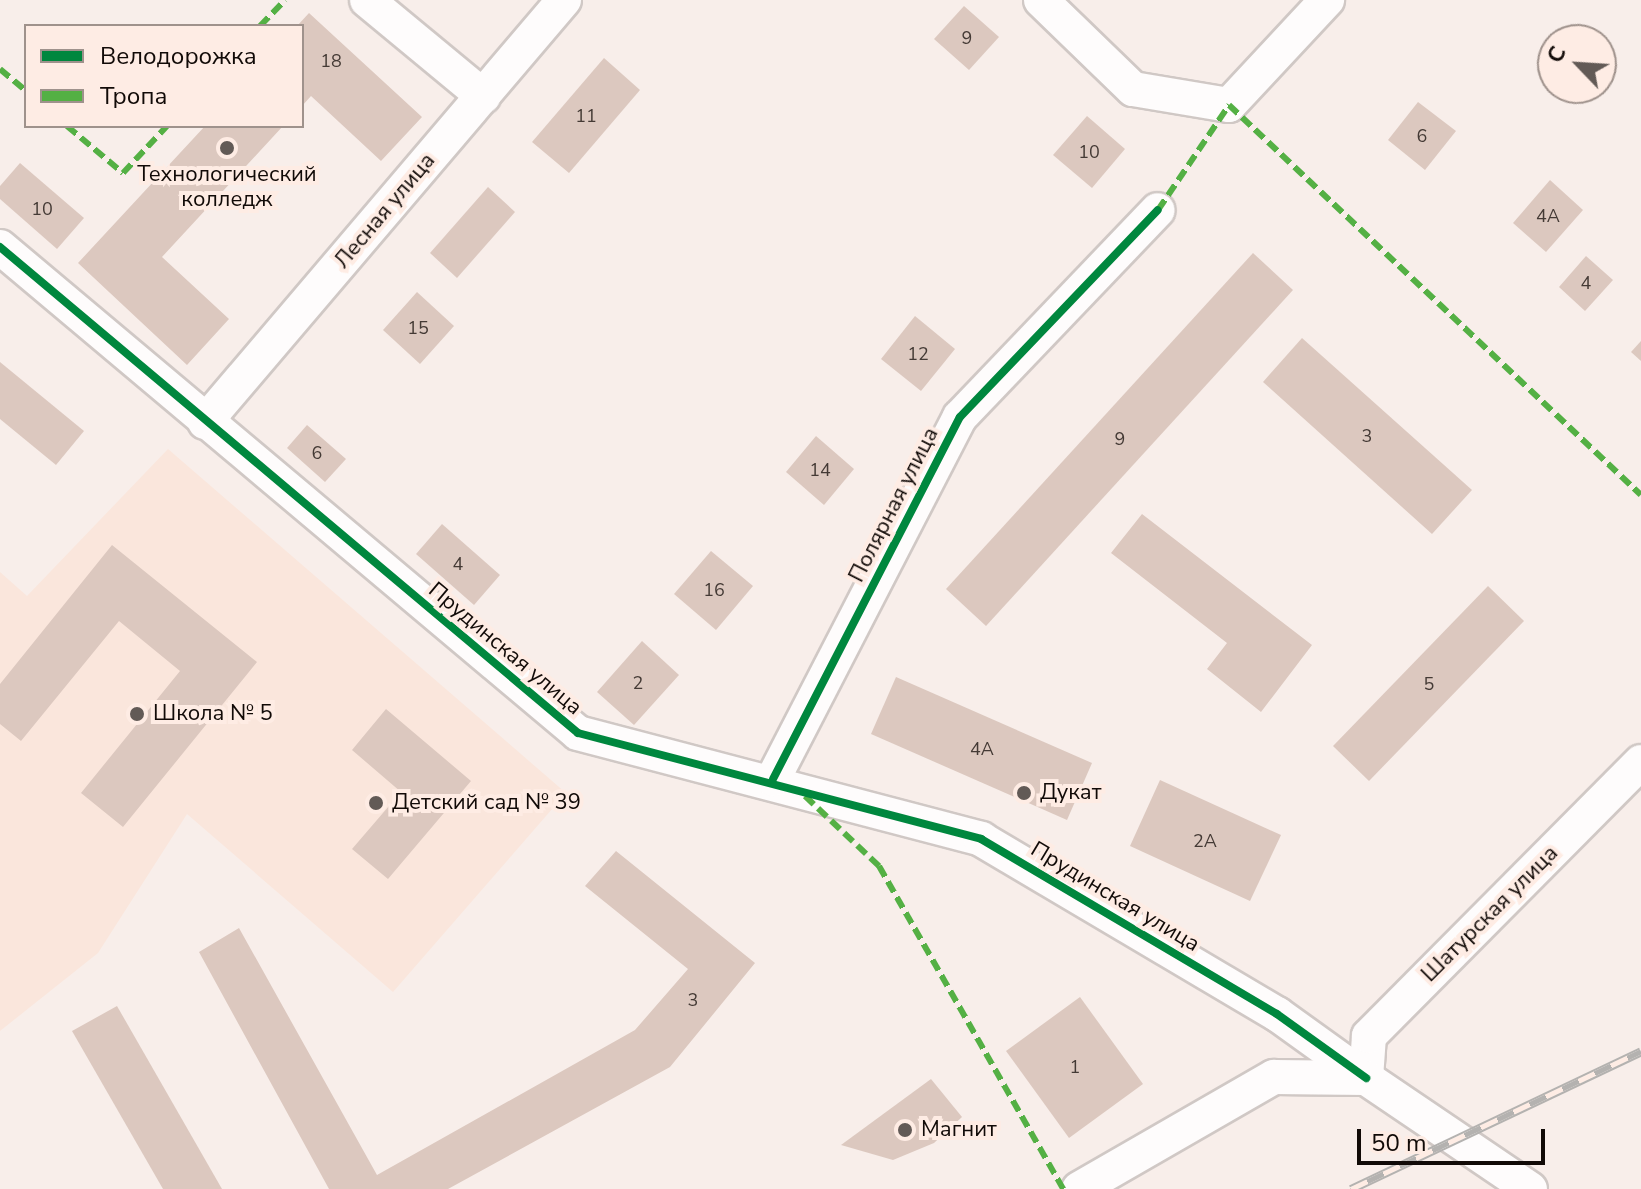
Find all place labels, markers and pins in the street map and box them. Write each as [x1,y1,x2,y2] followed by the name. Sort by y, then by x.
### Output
[218,139,236,157] marker: Технологический колледж
[137,161,317,212] place label: Технологический колледж
[153,701,273,727] place label: Школа № 5
[128,705,146,723] marker: Школа № 5
[1040,780,1101,806] place label: Дукат
[1015,784,1033,802] marker: Дукат
[392,790,581,816] place label: Детский сад № 39
[367,794,385,812] marker: Детский сад № 39
[921,1117,997,1143] place label: Магнит
[896,1121,914,1139] marker: Магнит

